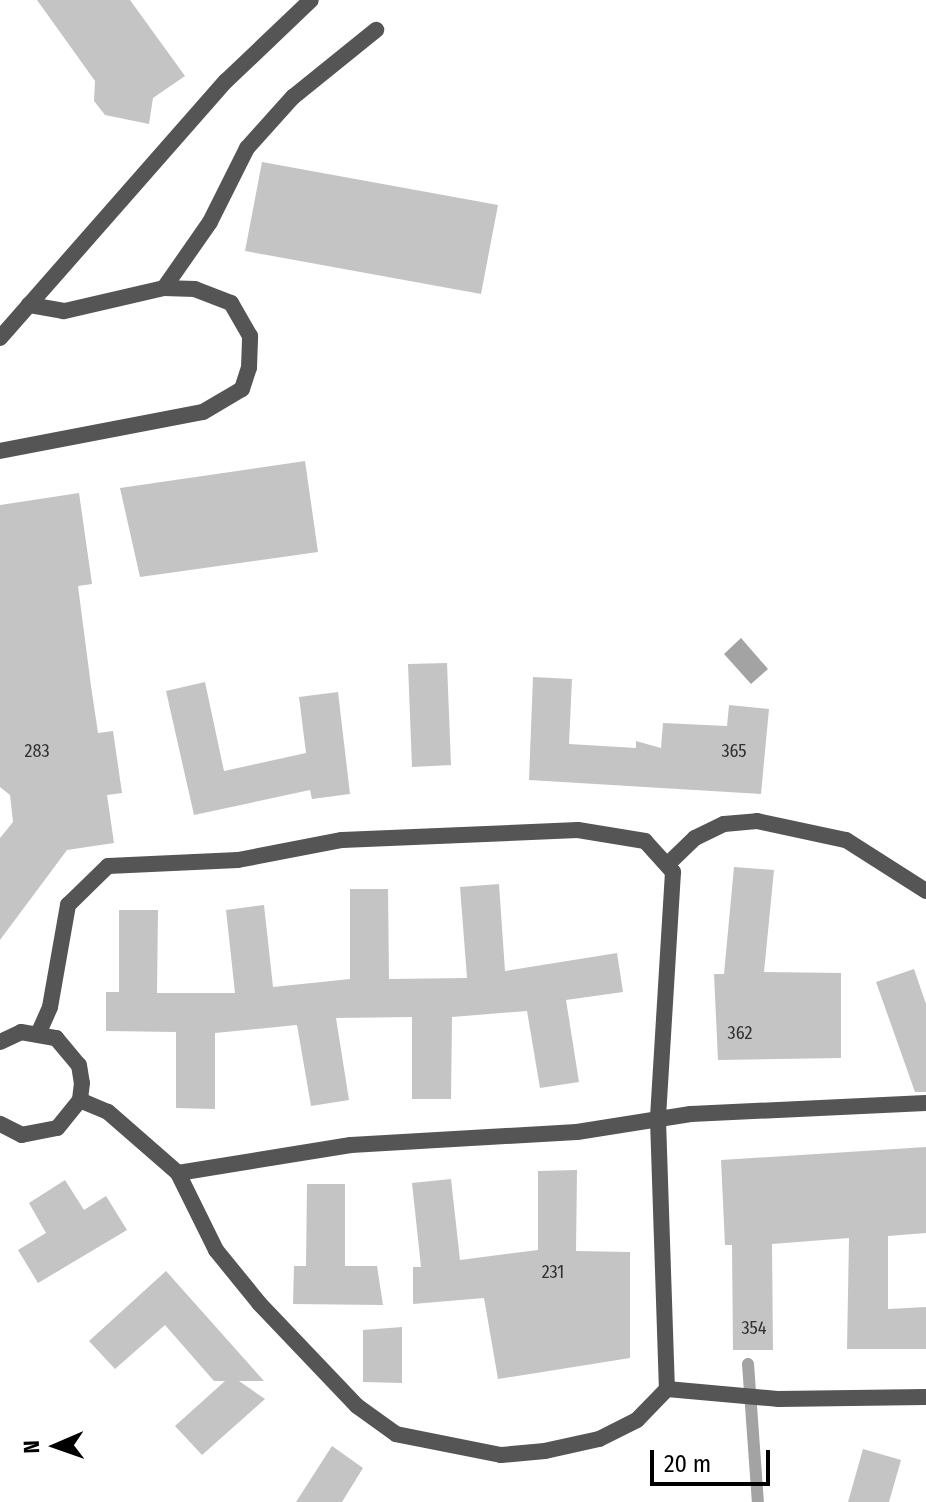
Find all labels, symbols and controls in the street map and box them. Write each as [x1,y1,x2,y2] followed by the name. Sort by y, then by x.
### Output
[24,740,50,762] house number: 283
[721,740,747,762] house number: 365
[728,1022,752,1044] house number: 362
[542,1261,564,1283] house number: 231
[741,1317,767,1339] house number: 354
[16,1406,96,1486] north arrow
[654,1434,774,1484] scale bar
[18,1440,45,1454] text: N
[664,1450,711,1478] text: 20 m

